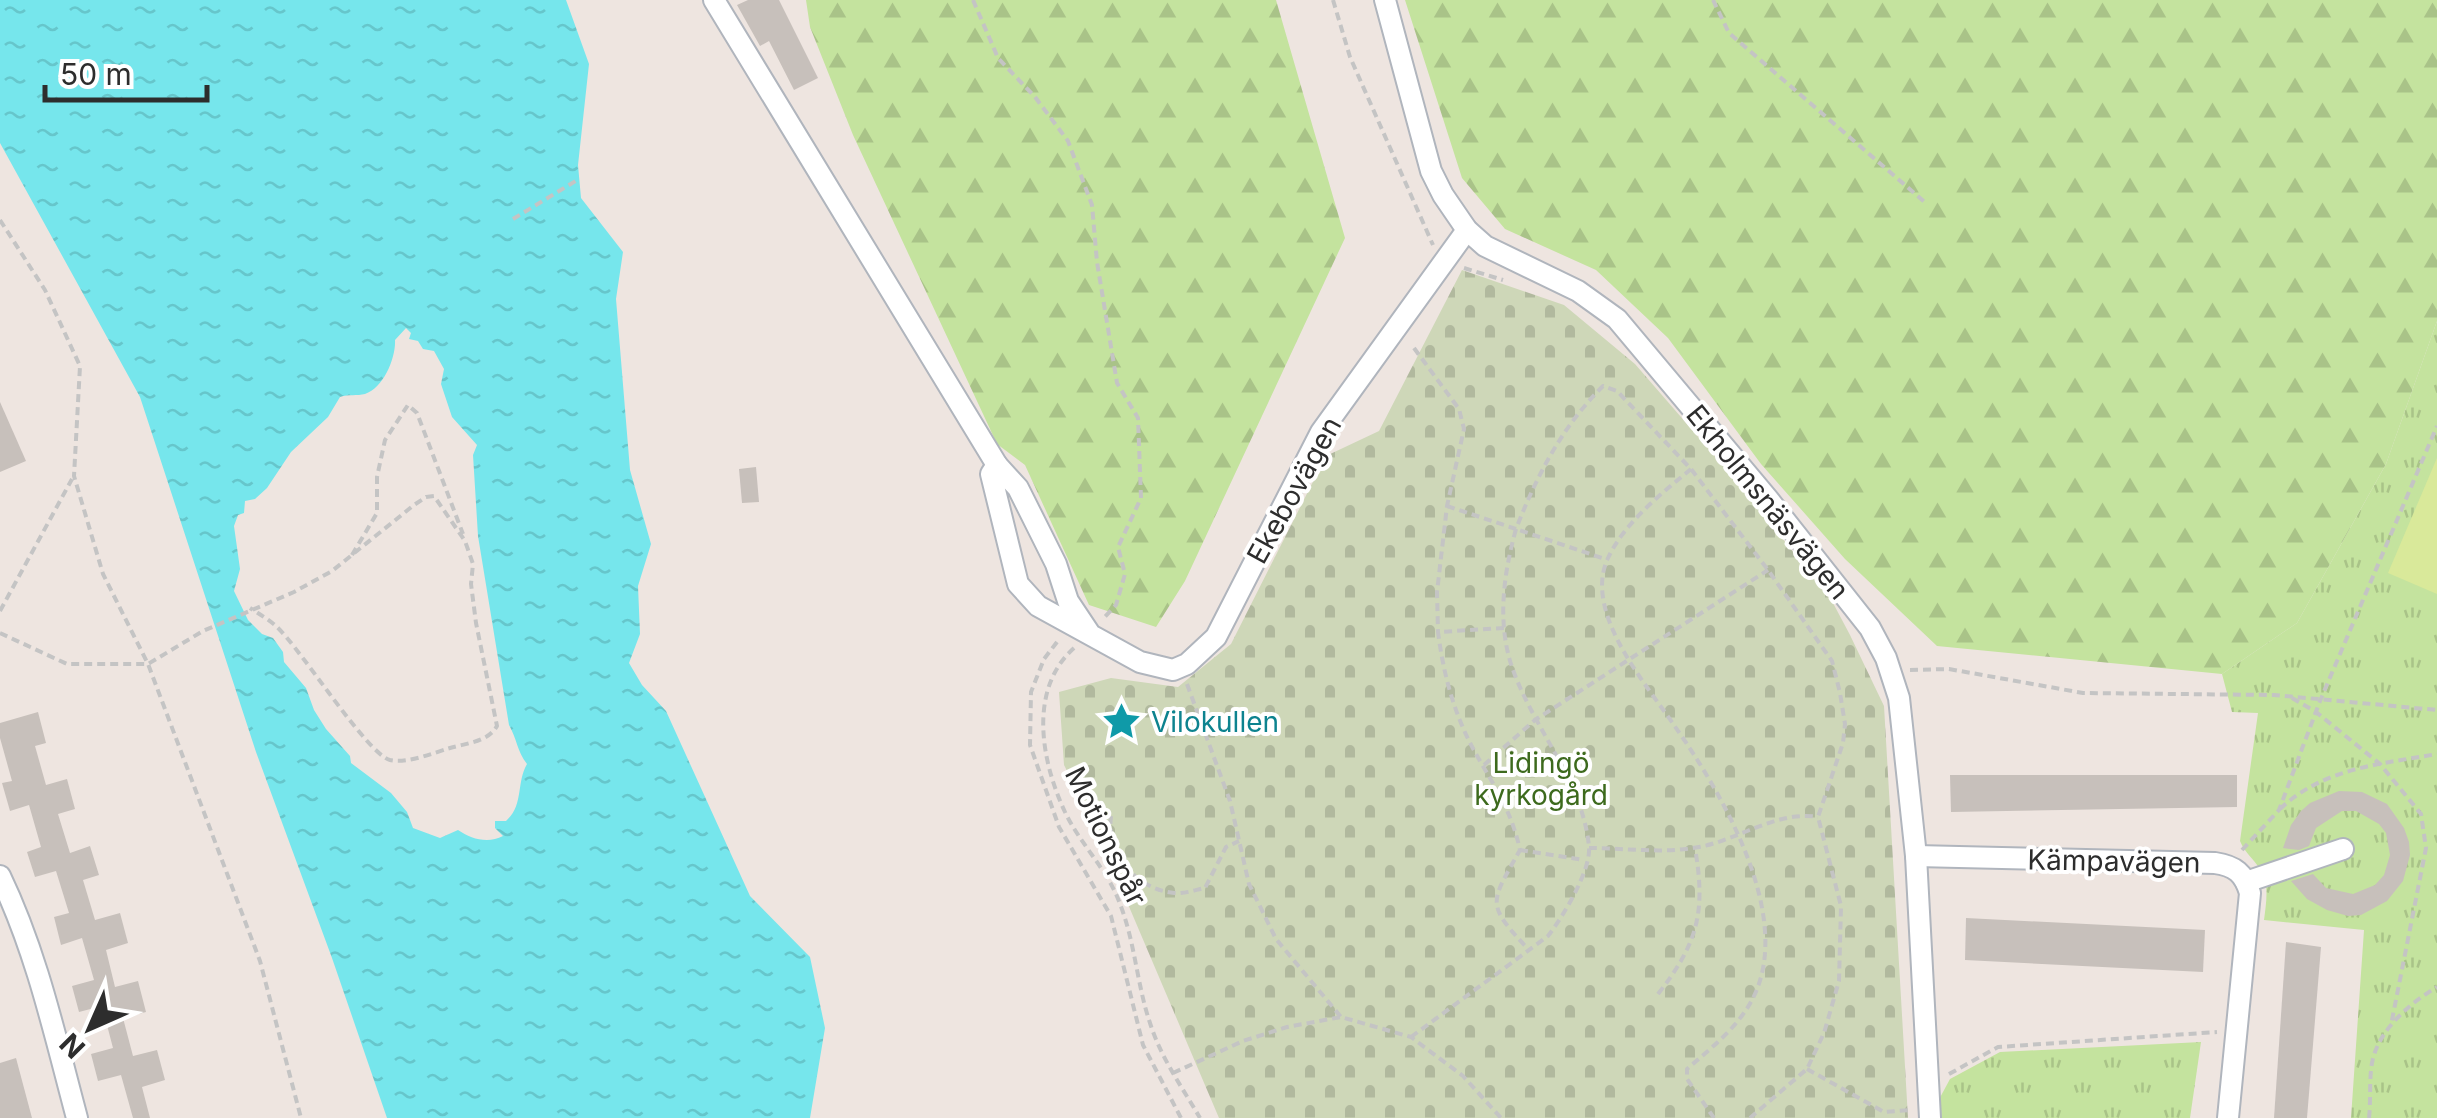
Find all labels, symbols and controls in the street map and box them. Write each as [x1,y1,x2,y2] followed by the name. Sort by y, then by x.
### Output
[45,40,208,102] scale bar
[60,56,132,92] text: 50 m
[1679,398,1857,606] street label: Ekholmsnäsvägen
[1240,411,1348,569] street label: Ekebovägen
[1100,701,1142,743] place icon: Vilokullen
[1151,705,1279,739] place label: Vilokullen
[1474,746,1608,812] park label: Lidingö kyrkogård
[1058,761,1154,911] street label: Motionspår
[2027,842,2201,880] street label: Kämpavägen
[40,978,140,1078] north arrow
[53,1026,92,1065] text: N

